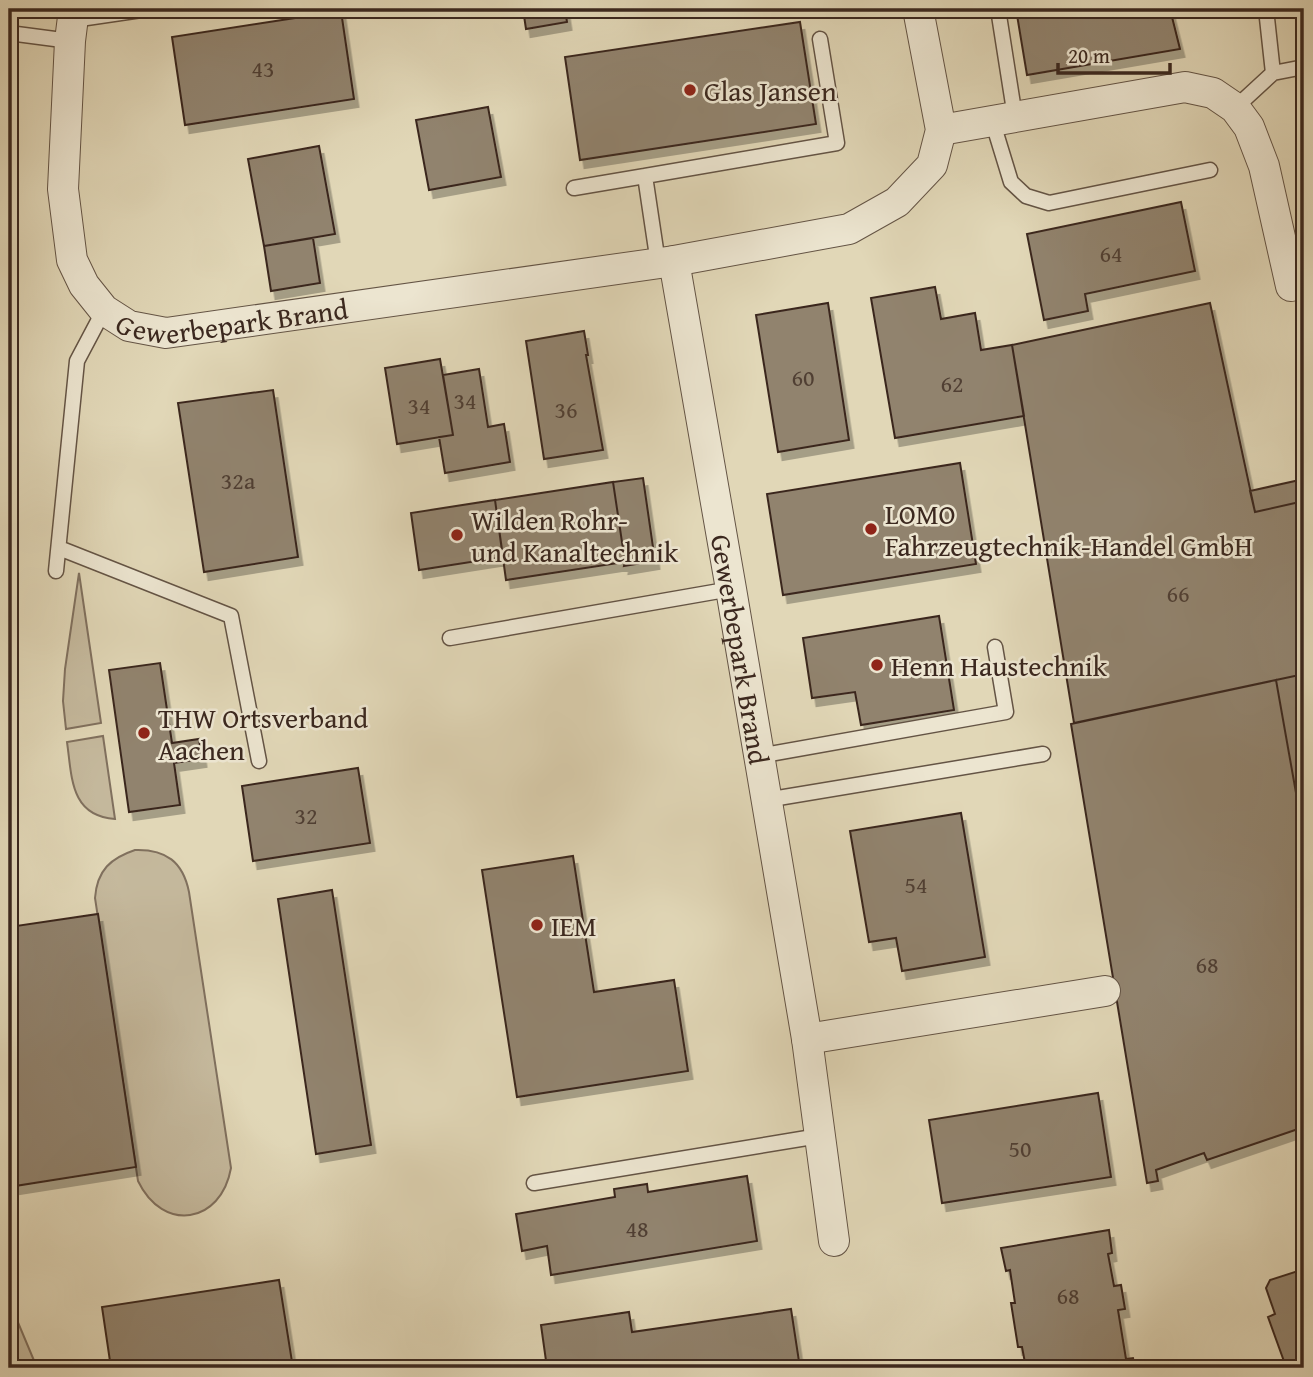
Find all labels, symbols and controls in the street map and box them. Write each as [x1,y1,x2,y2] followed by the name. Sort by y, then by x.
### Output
[1058,32,1170,76] scale bar
[1068,40,1110,71] text: 20 m
[251,51,275,86] house number: 43
[704,70,837,111] place label: Glas Jansen
[682,82,698,98] marker: Glas Jansen
[1099,236,1123,271] house number: 64
[108,287,350,353] street label: Gewerbepark Brand
[791,360,815,395] house number: 60
[940,366,964,401] house number: 62
[453,383,477,418] house number: 34
[407,388,431,423] house number: 34
[554,392,578,427] house number: 36
[221,463,256,498] house number: 32a
[885,493,1253,566] place label: LOMO Fahrzeugtechnik-Handel GmbH
[471,499,679,572] place label: Wilden Rohr- und Kanaltechnik
[863,521,879,537] marker: LOMO Fahrzeugtechnik-Handel GmbH
[449,527,465,543] marker: Wilden Rohr- und Kanaltechnik
[701,531,781,767] street label: Gewerbepark Brand
[1166,576,1190,611] house number: 66
[891,645,1108,686] place label: Henn Haustechnik
[869,657,885,673] marker: Henn Haustechnik
[158,697,368,770] place label: THW Ortsverband Aachen
[136,725,152,741] marker: THW Ortsverband Aachen
[294,798,318,833] house number: 32
[904,867,928,902] house number: 54
[551,905,597,946] place label: IEM
[529,917,545,933] marker: IEM
[1195,947,1219,982] house number: 68
[1008,1131,1032,1166] house number: 50
[625,1211,649,1246] house number: 48
[1056,1278,1080,1313] house number: 68

